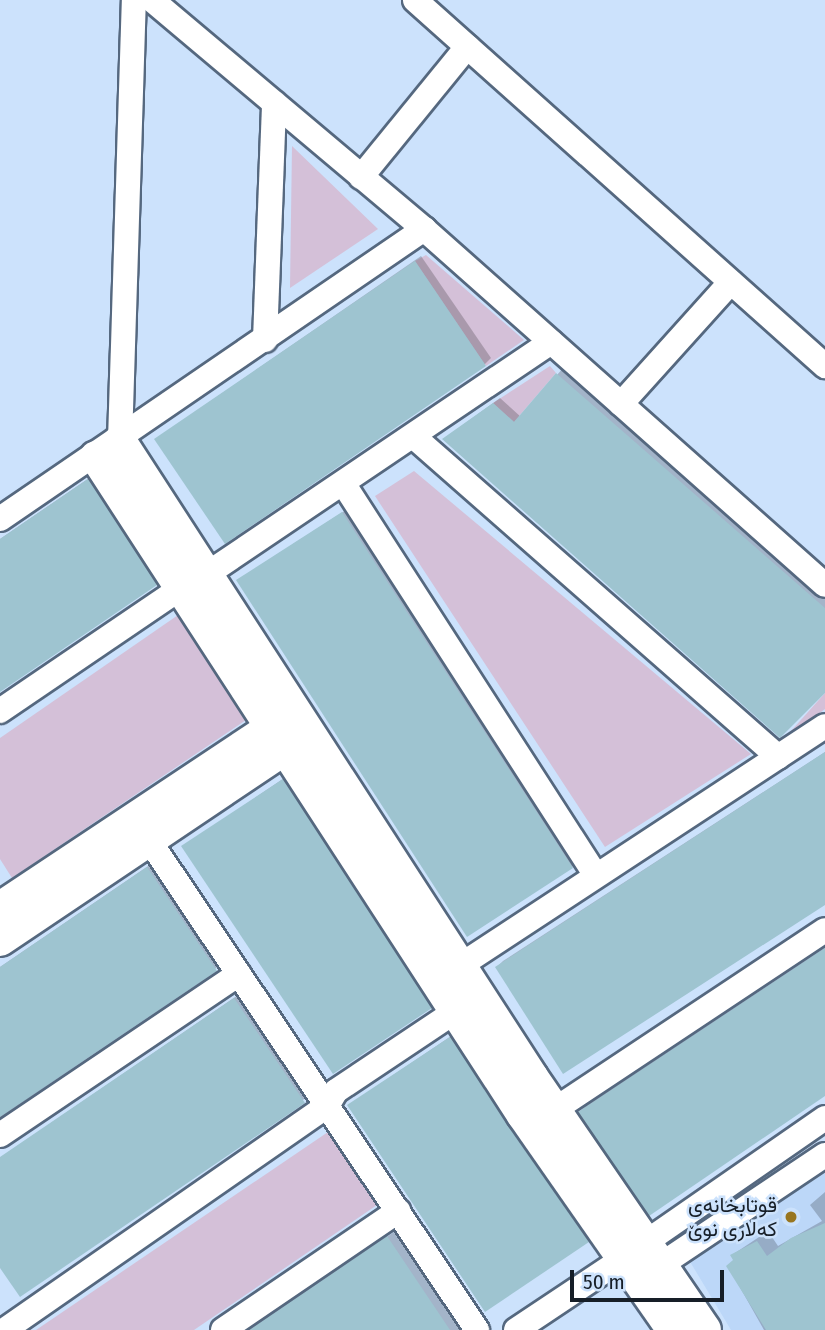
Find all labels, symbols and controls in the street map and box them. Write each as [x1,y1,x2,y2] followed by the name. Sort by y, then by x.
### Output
[688,1192,777,1242] place label: قوتابخانەی کەلاری نوێ
[783,1209,799,1225] marker: قوتابخانەی کەلاری نوێ
[573,1256,727,1300] scale bar
[583,1269,625,1295] text: 50 m

